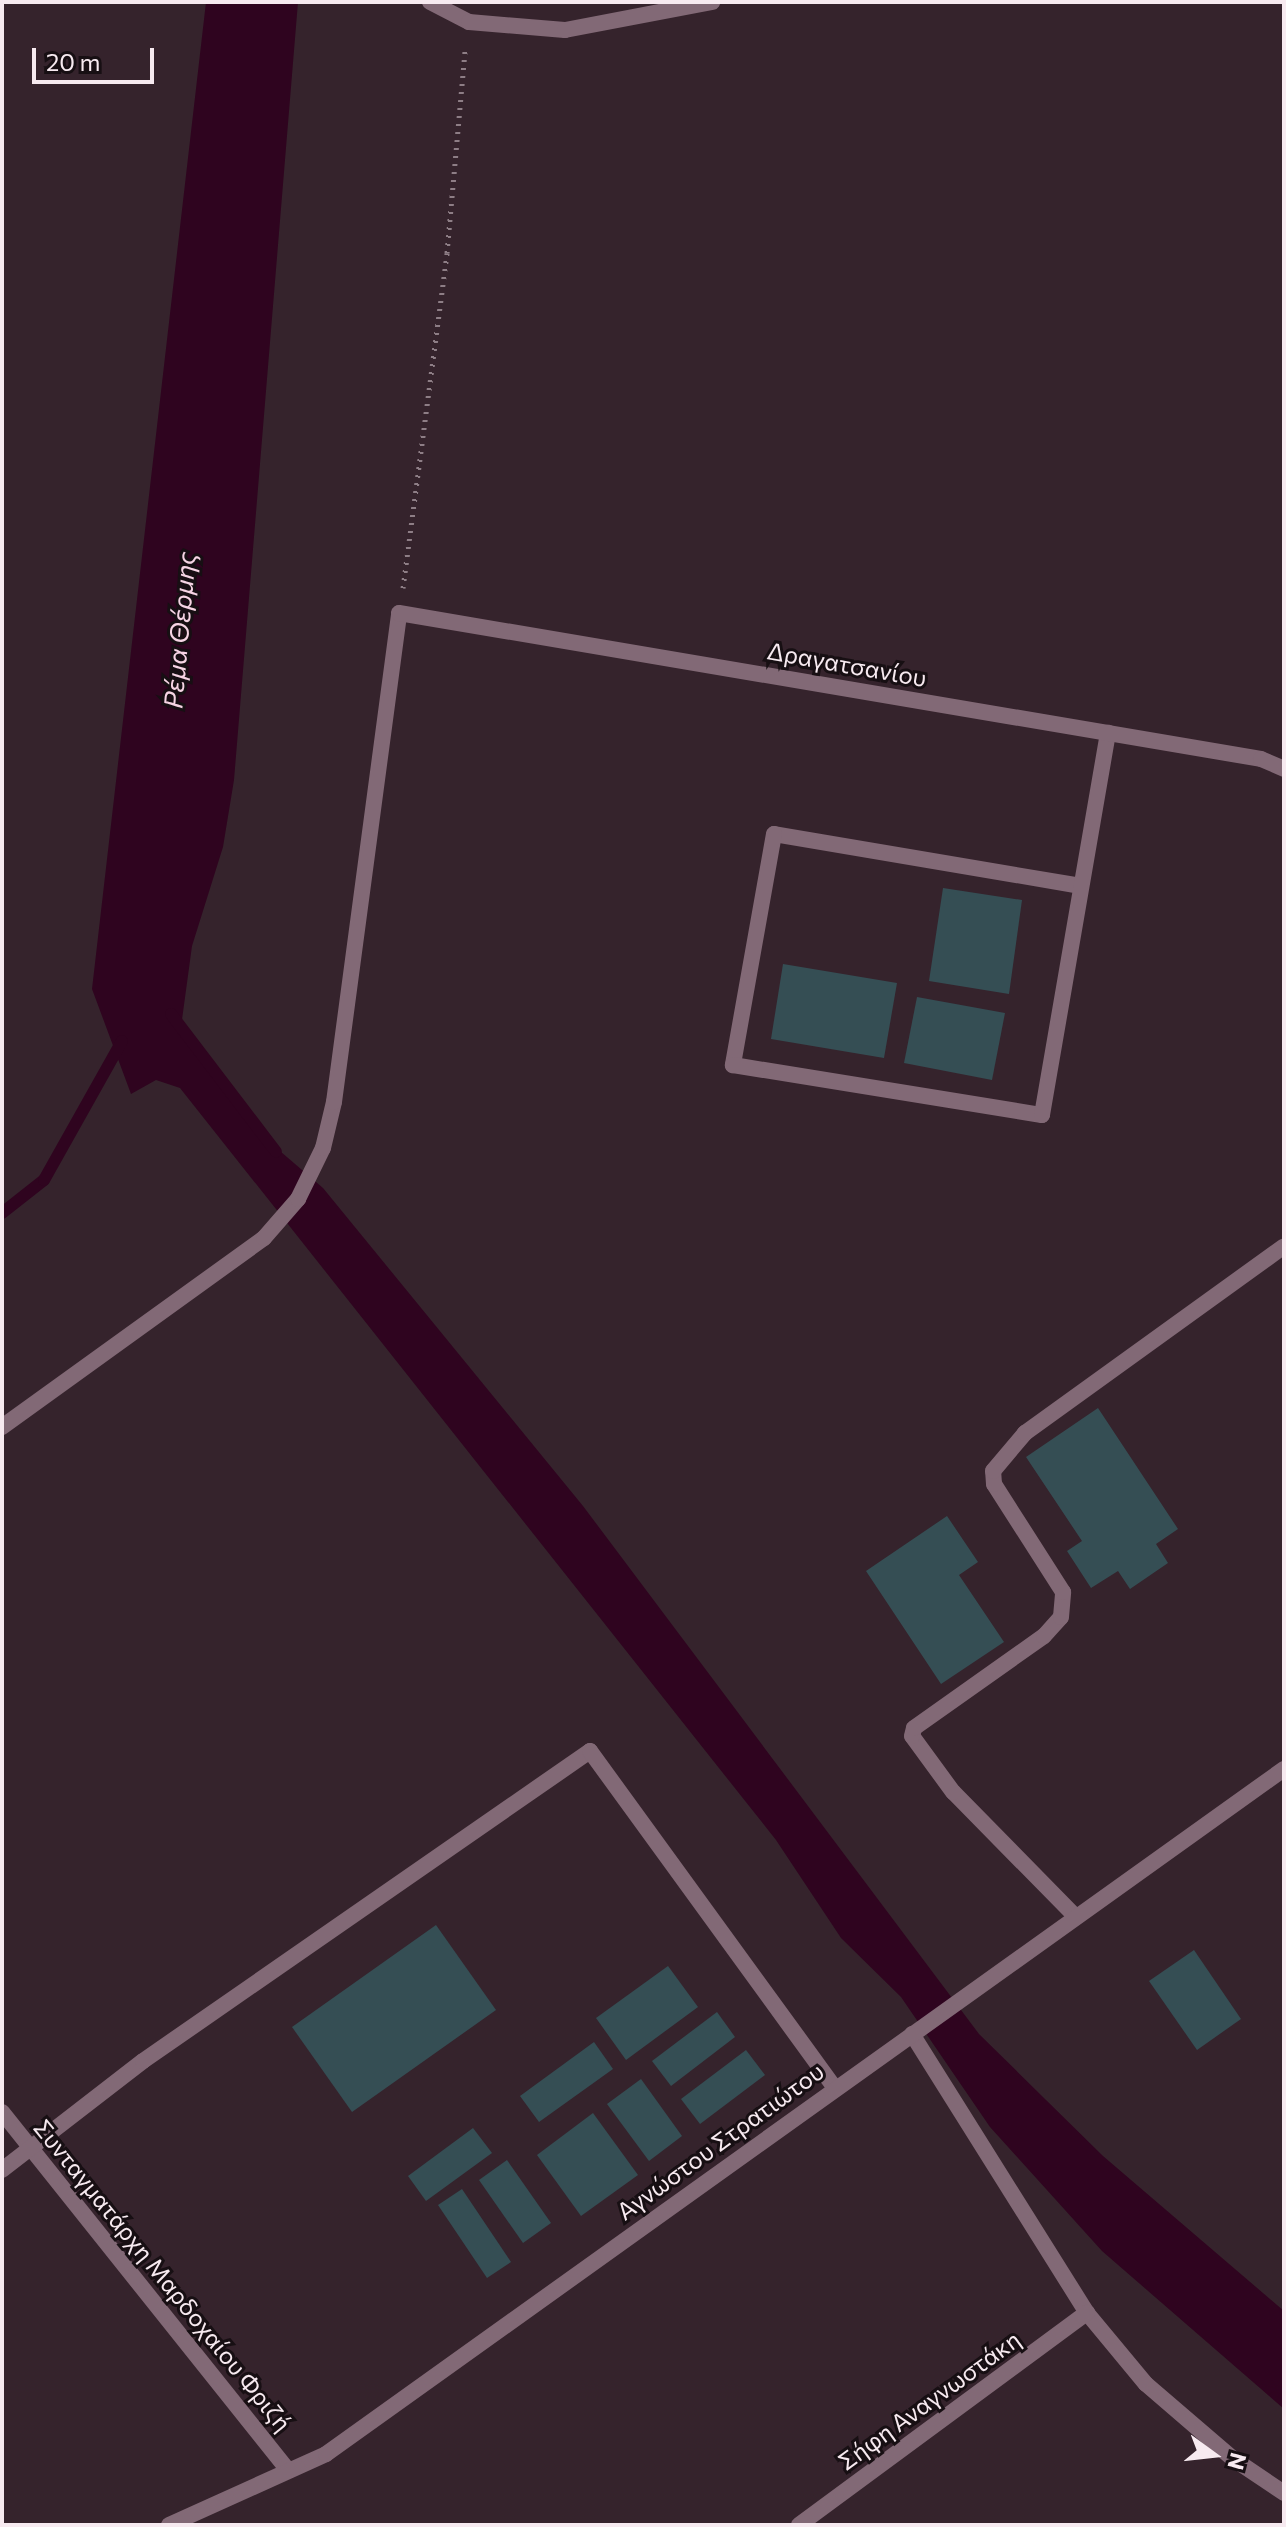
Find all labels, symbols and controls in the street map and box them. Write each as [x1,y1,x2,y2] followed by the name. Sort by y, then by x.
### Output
[36,32,158,82] scale bar
[46,47,100,76] text: 20 m
[157,550,201,710] water label: Ρέμα Θέρμης
[765,636,929,692] street label: Δραγατσανίου
[611,2056,829,2226] street label: Αγνώστου Στρατιώτου
[28,2113,298,2437] street label: Συνταγματάρχη Μαρδοχαίου Φριζή
[832,2324,1026,2476] street label: Σήφη Αναγνωστάκη
[1174,2415,1254,2495] north arrow
[1222,2450,1253,2473] text: N

